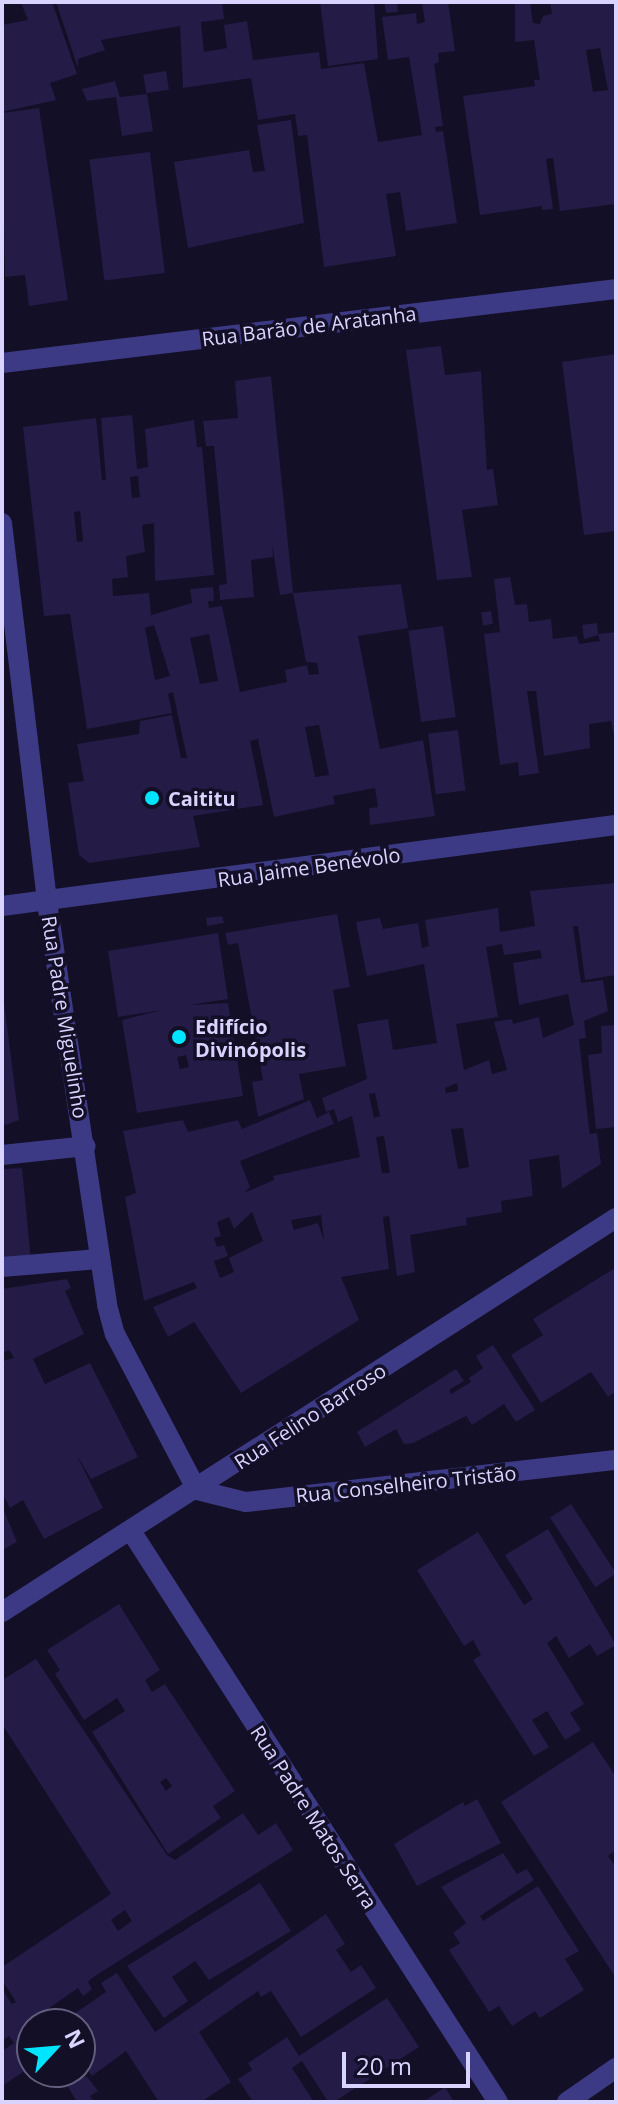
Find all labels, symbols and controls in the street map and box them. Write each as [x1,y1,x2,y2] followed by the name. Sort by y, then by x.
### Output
[200,301,418,351] street label: Rua Barão de Aratanha
[168,786,236,810] place label: Caititu
[143,789,161,807] marker: Caititu
[216,842,402,892] street label: Rua Jaime Benévolo
[37,914,93,1120] street label: Rua Padre Miguelinho
[195,1014,306,1061] place label: Edifício Divinópolis
[170,1028,188,1046] marker: Edifício Divinópolis
[230,1358,390,1474] street label: Rua Felino Barroso
[295,1460,517,1508] street label: Rua Conselheiro Tristão
[246,1721,382,1913] street label: Rua Padre Matos Serra
[16,2008,96,2088] north arrow
[58,2024,93,2053] text: N
[346,2036,474,2086] scale bar
[356,2049,412,2082] text: 20 m

